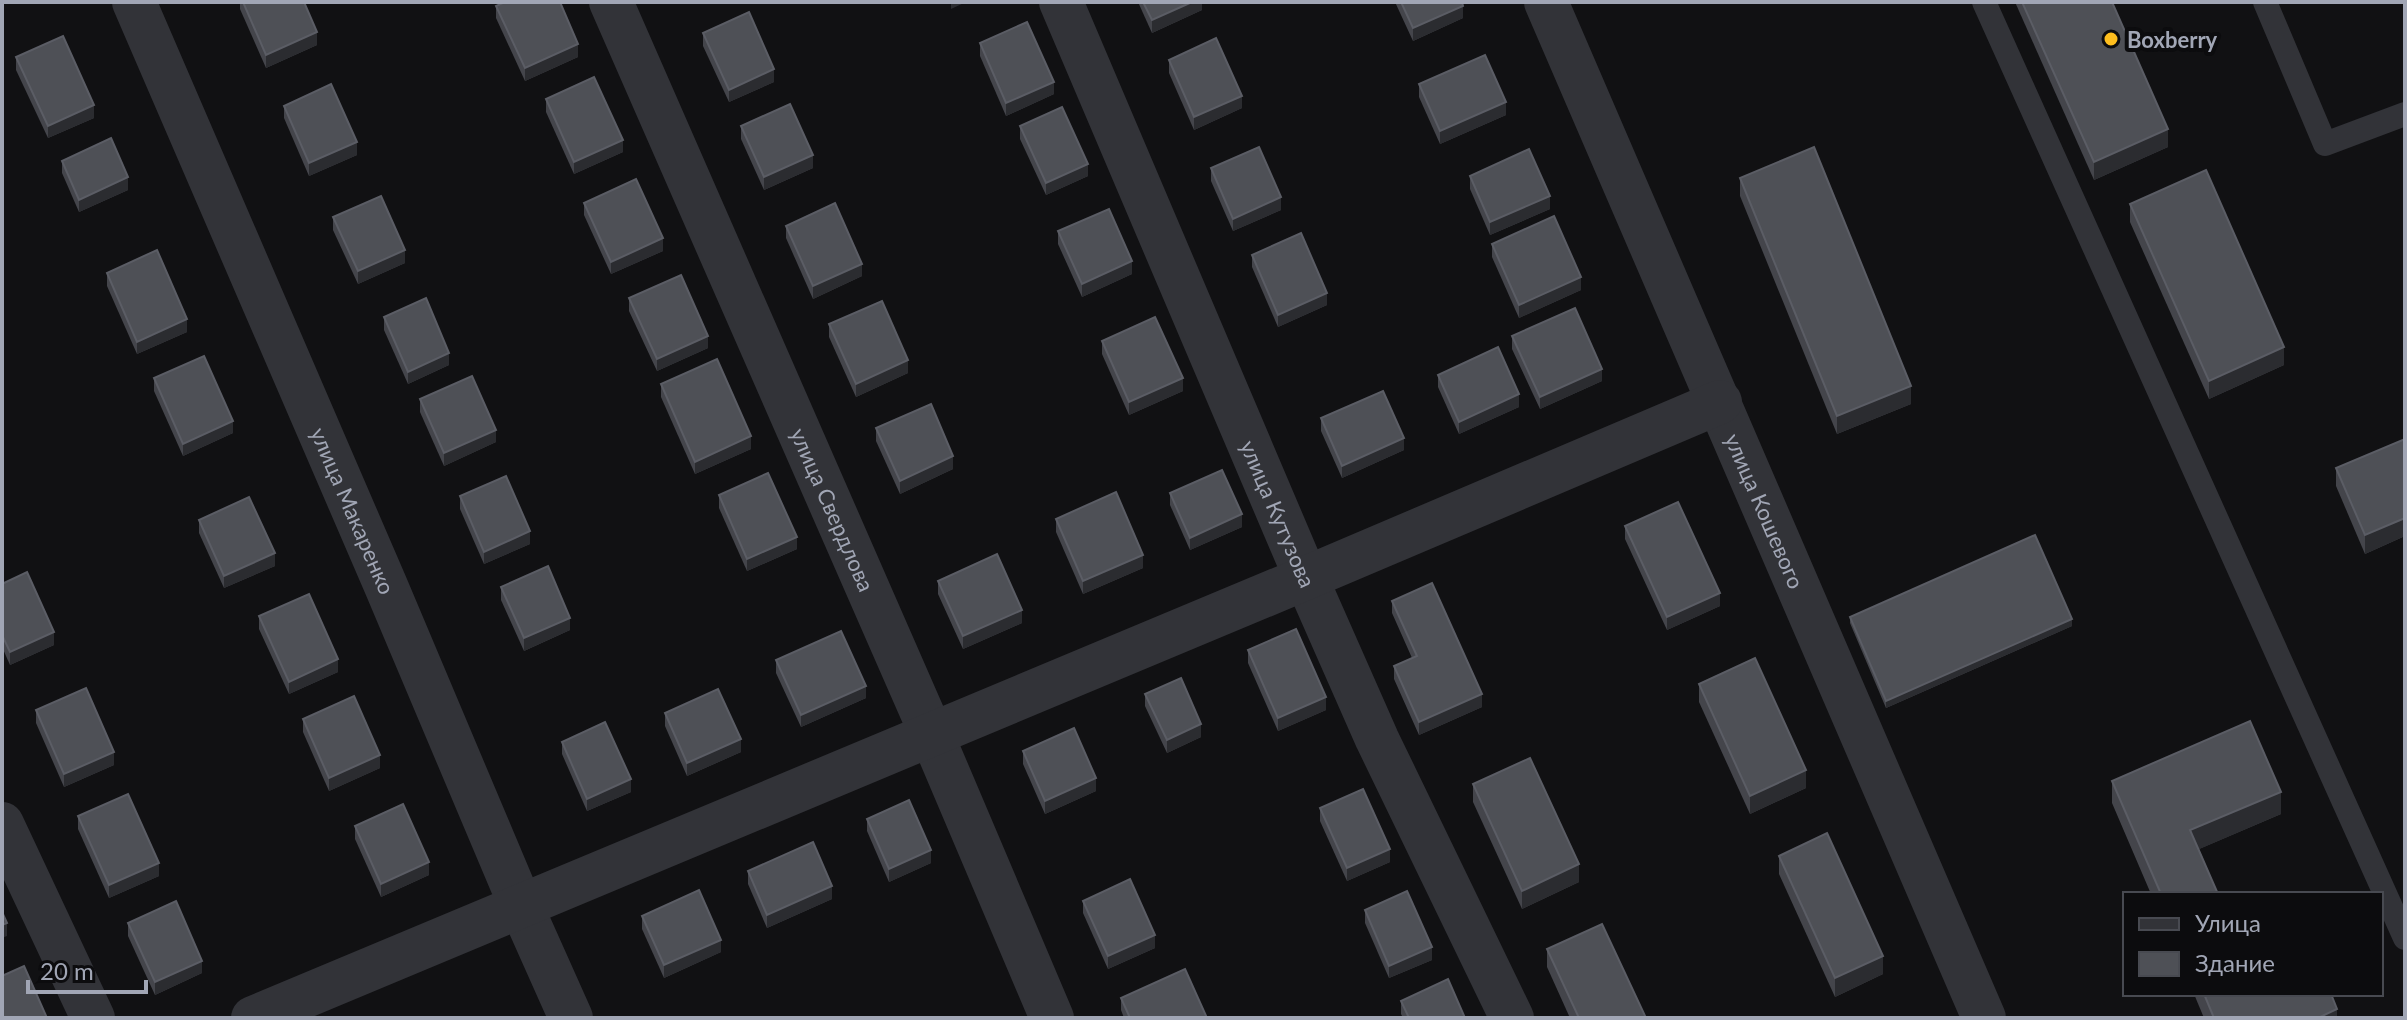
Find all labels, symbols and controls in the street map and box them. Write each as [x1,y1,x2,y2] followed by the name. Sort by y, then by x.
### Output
[2127,26,2218,53] place label: Boxberry
[2102,30,2120,48] marker: Boxberry
[306,423,401,598] street label: улица Макаренко
[786,424,881,595] street label: улица Свердлова
[1720,429,1811,592] street label: улица Кошевого
[1235,436,1322,591] street label: улица Кутузова
[2123,892,2383,996] legend
[2195,908,2261,937] text: Улица
[28,944,146,994] scale bar
[2195,948,2275,977] text: Здание
[40,956,94,985] text: 20 m

